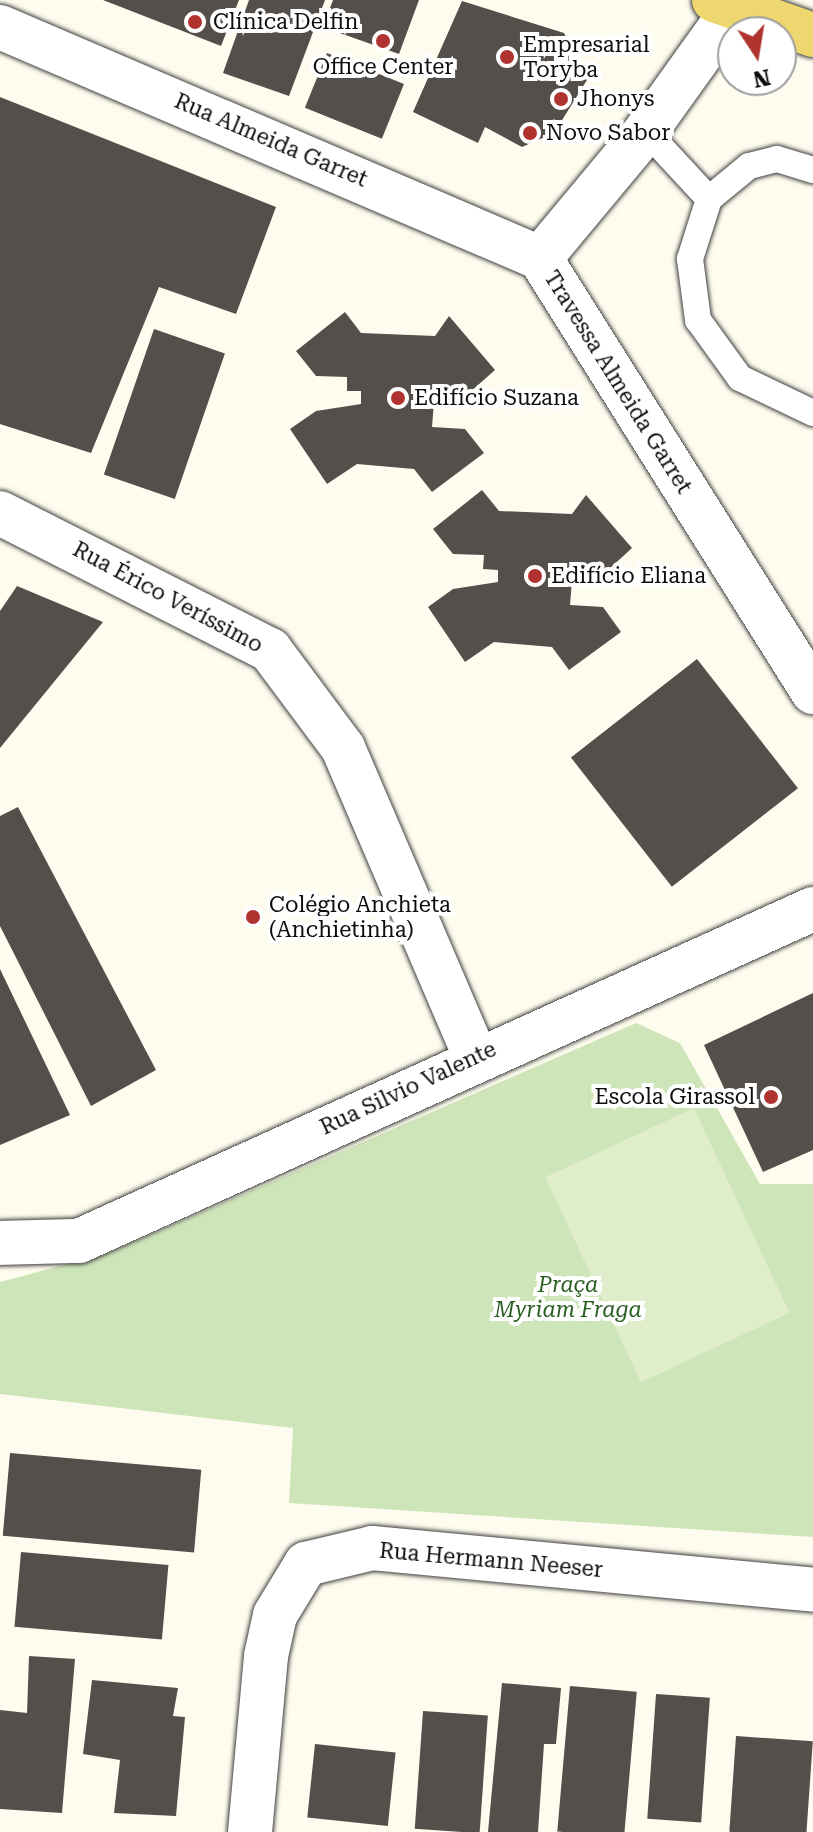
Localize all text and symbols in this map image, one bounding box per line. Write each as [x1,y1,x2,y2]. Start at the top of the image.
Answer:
place label: Clínica Delfin [213,9,358,35]
marker: Clínica Delfin [184,11,206,33]
north arrow [717,16,797,96]
place label: Empresarial Toryba [523,31,649,82]
marker: Office Center [374,32,392,50]
marker: Empresarial Toryba [498,48,516,66]
place label: Office Center [313,54,453,80]
text: N [751,64,773,92]
place label: Jhonys [577,86,654,112]
street label: Rua Almeida Garret [171,87,371,193]
marker: Jhonys [552,90,570,108]
place label: Novo Sabor [546,120,670,146]
marker: Novo Sabor [521,124,539,142]
street label: Travessa Almeida Garret [538,266,698,498]
place label: Edifício Suzana [414,385,579,411]
marker: Edifício Suzana [389,389,407,407]
street label: Rua Érico Veríssimo [68,536,268,658]
place label: Edifício Eliana [551,563,706,589]
marker: Edifício Eliana [526,567,544,585]
place label: Colégio Anchieta (Anchietinha) [269,891,451,942]
marker: Colégio Anchieta (Anchietinha) [244,908,262,926]
street label: Rua Silvio Valente [316,1036,500,1140]
place label: Escola Girassol [594,1084,755,1110]
marker: Escola Girassol [762,1088,780,1106]
park label: Praça Myriam Fraga [494,1271,642,1322]
street label: Rua Hermann Neeser [378,1537,604,1583]

